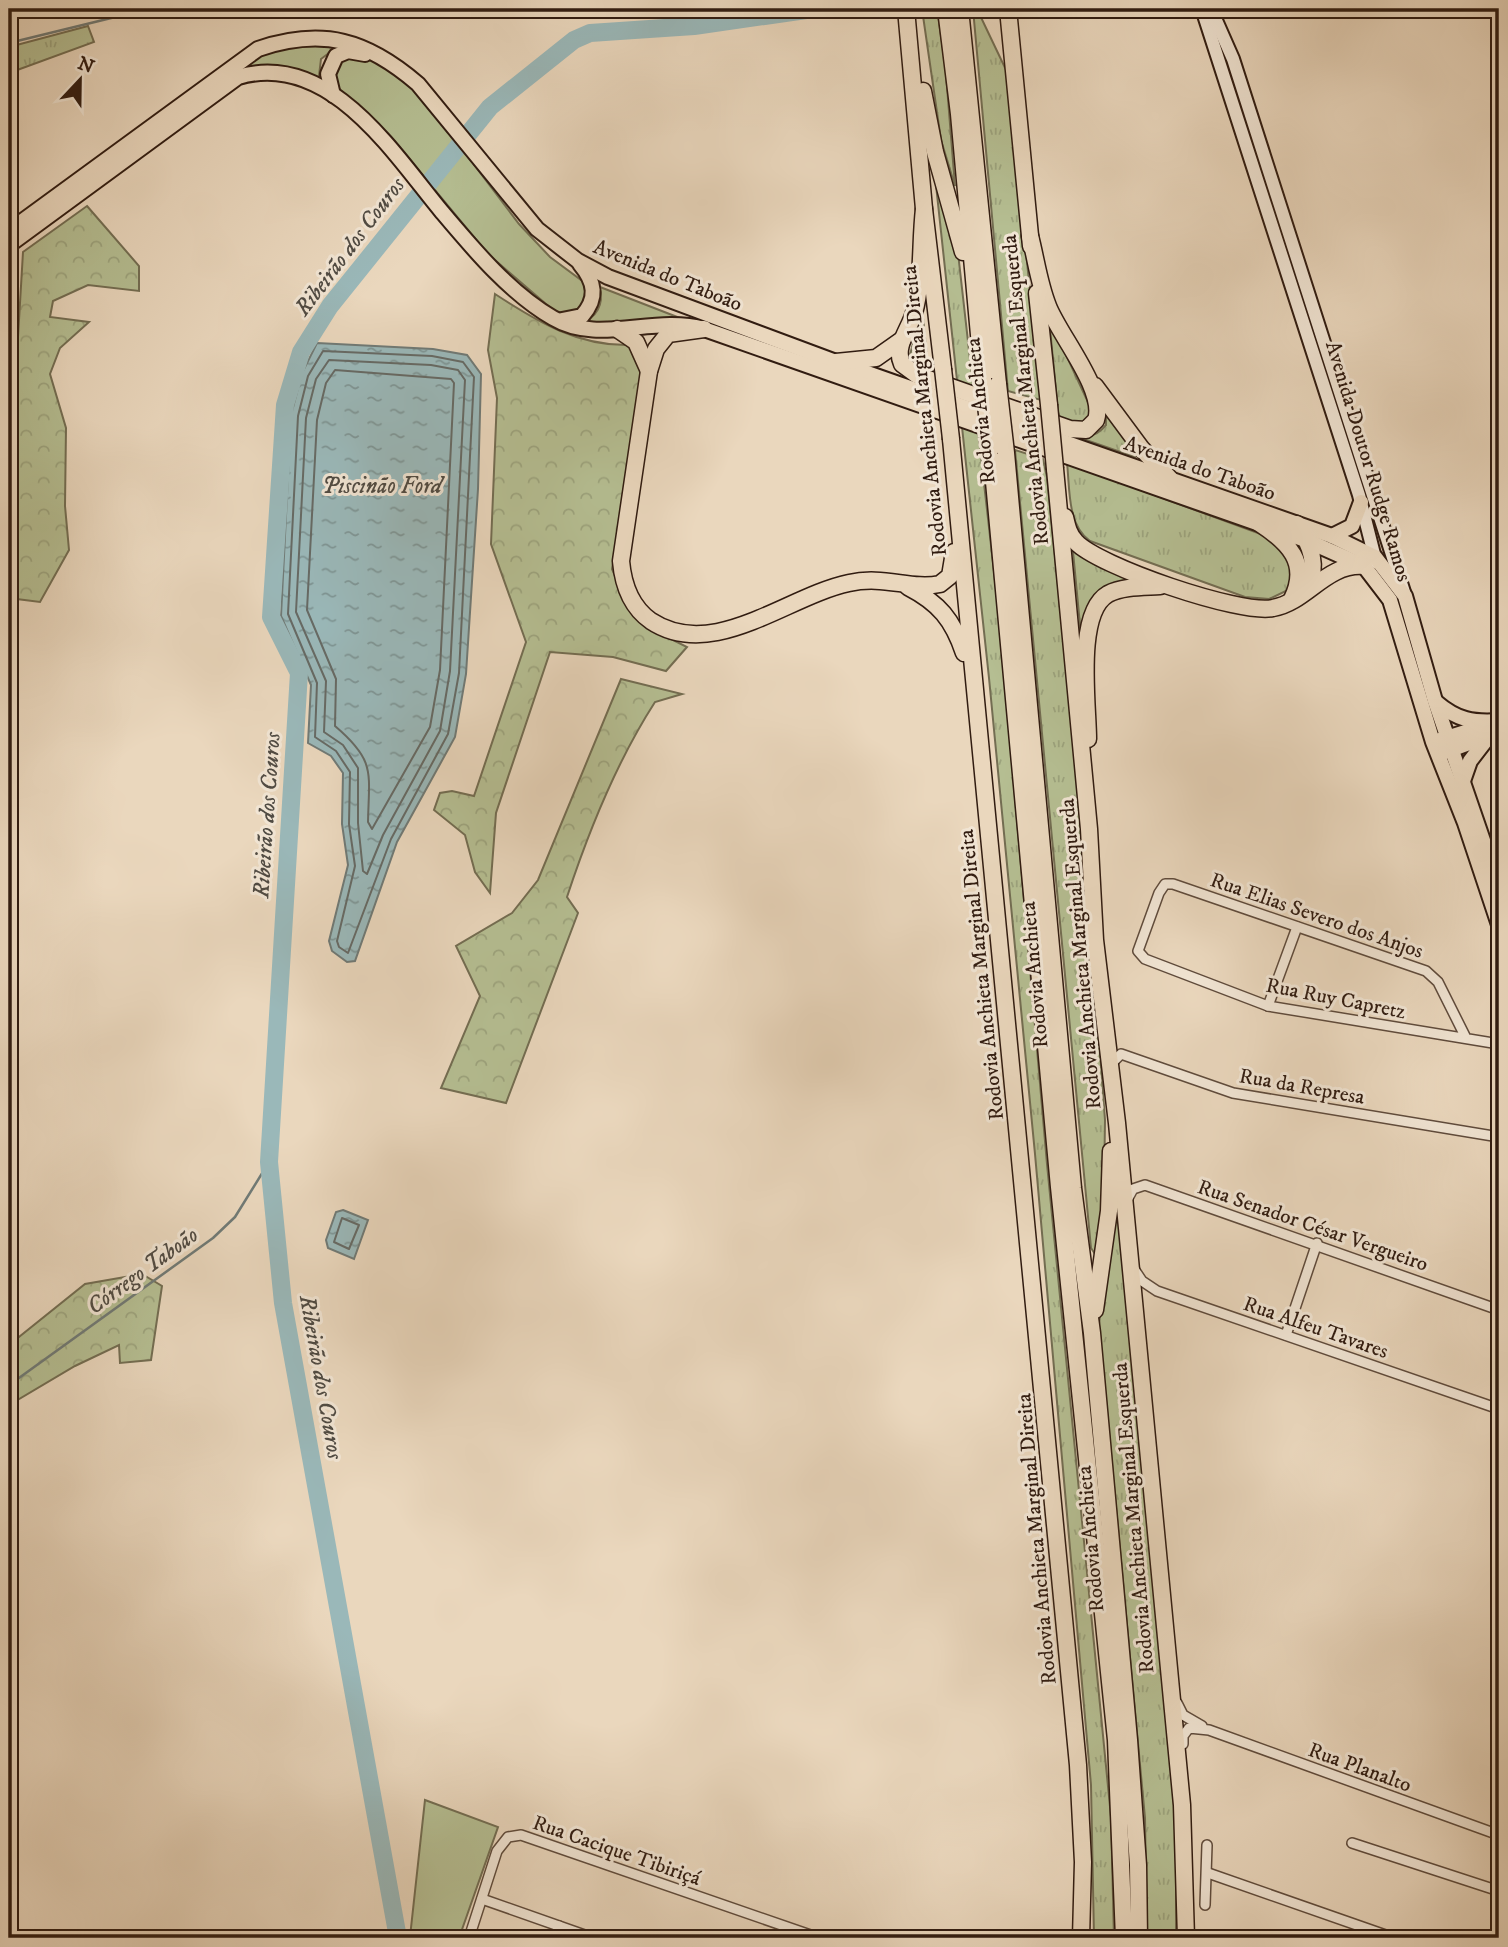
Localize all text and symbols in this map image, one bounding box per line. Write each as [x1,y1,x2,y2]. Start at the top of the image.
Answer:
north arrow [46,46,116,116]
text: N [74,52,98,79]
water label: Ribeirão dos Couros [288,171,412,323]
street label: Rodovia Anchieta Marginal Esquerda [997,233,1055,546]
street label: Avenida do Taboão [589,234,746,318]
street label: Rodovia Anchieta Marginal Direita [897,264,953,558]
street label: Rodovia Anchieta [960,336,1002,485]
street label: Avenida Doutor Rudge Ramos [1319,338,1417,585]
street label: Avenida do Taboão [1121,431,1279,507]
water label: Piscinão Ford [322,472,445,501]
water label: Ribeirão dos Couros [247,730,288,900]
street label: Rodovia Anchieta Marginal Esquerda [1054,797,1108,1110]
street label: Rodovia Anchieta Marginal Direita [954,828,1010,1122]
street label: Rua Elias Severo dos Anjos [1207,867,1427,965]
street label: Rodovia Anchieta [1016,901,1054,1049]
street label: Rua Ruy Capretz [1264,973,1408,1025]
street label: Rua da Represa [1237,1063,1367,1111]
street label: Rua Senador César Vergueiro [1194,1174,1431,1278]
water label: Córrego Taboão [81,1221,204,1321]
street label: Rua Alfeu Tavares [1240,1291,1392,1365]
water label: Ribeirão dos Couros [292,1292,349,1463]
street label: Rodovia Anchieta Marginal Esquerda [1107,1361,1161,1674]
street label: Rodovia Anchieta Marginal Direita [1011,1392,1063,1686]
street label: Rodovia Anchieta [1072,1465,1110,1613]
street label: Rua Planalto [1305,1737,1415,1799]
street label: Rua Cacique Tibiriçá [529,1810,704,1892]

